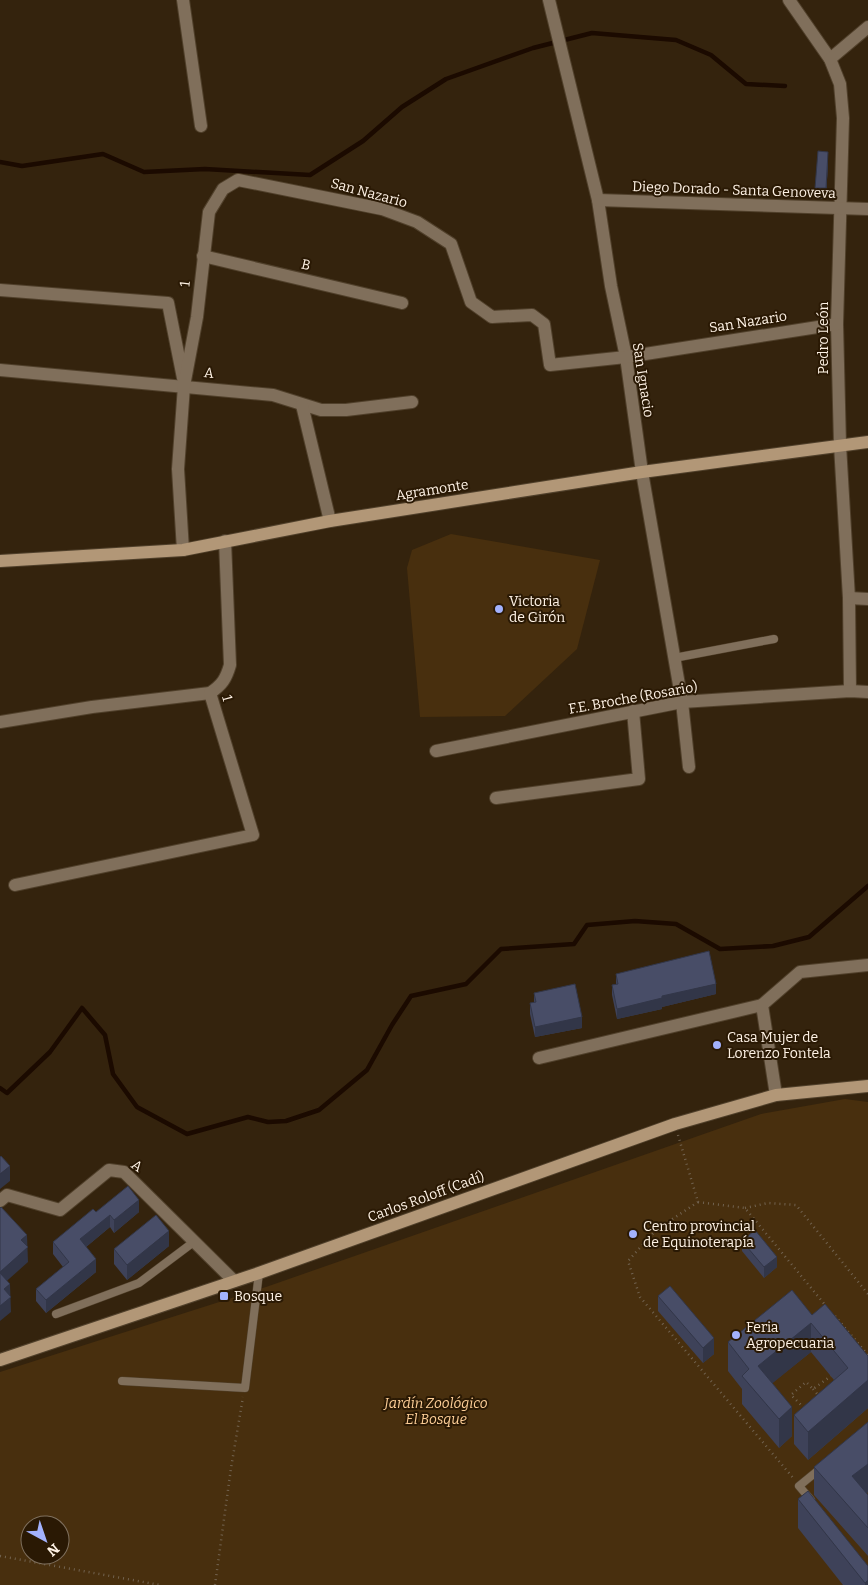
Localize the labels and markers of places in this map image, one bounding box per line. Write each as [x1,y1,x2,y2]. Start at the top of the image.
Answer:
place label: Victoria de Girón [509,593,565,626]
marker: Victoria de Girón [493,603,505,615]
place label: Casa Mujer de Lorenzo Fontela [727,1029,831,1062]
marker: Casa Mujer de Lorenzo Fontela [711,1039,723,1051]
place label: Centro provincial de Equinoterapía [643,1218,755,1251]
marker: Centro provincial de Equinoterapía [627,1228,639,1240]
place label: Bosque [234,1288,282,1305]
marker: Bosque [218,1290,230,1302]
place label: Feria Agropecuaria [746,1319,834,1352]
marker: Feria Agropecuaria [730,1329,742,1341]

